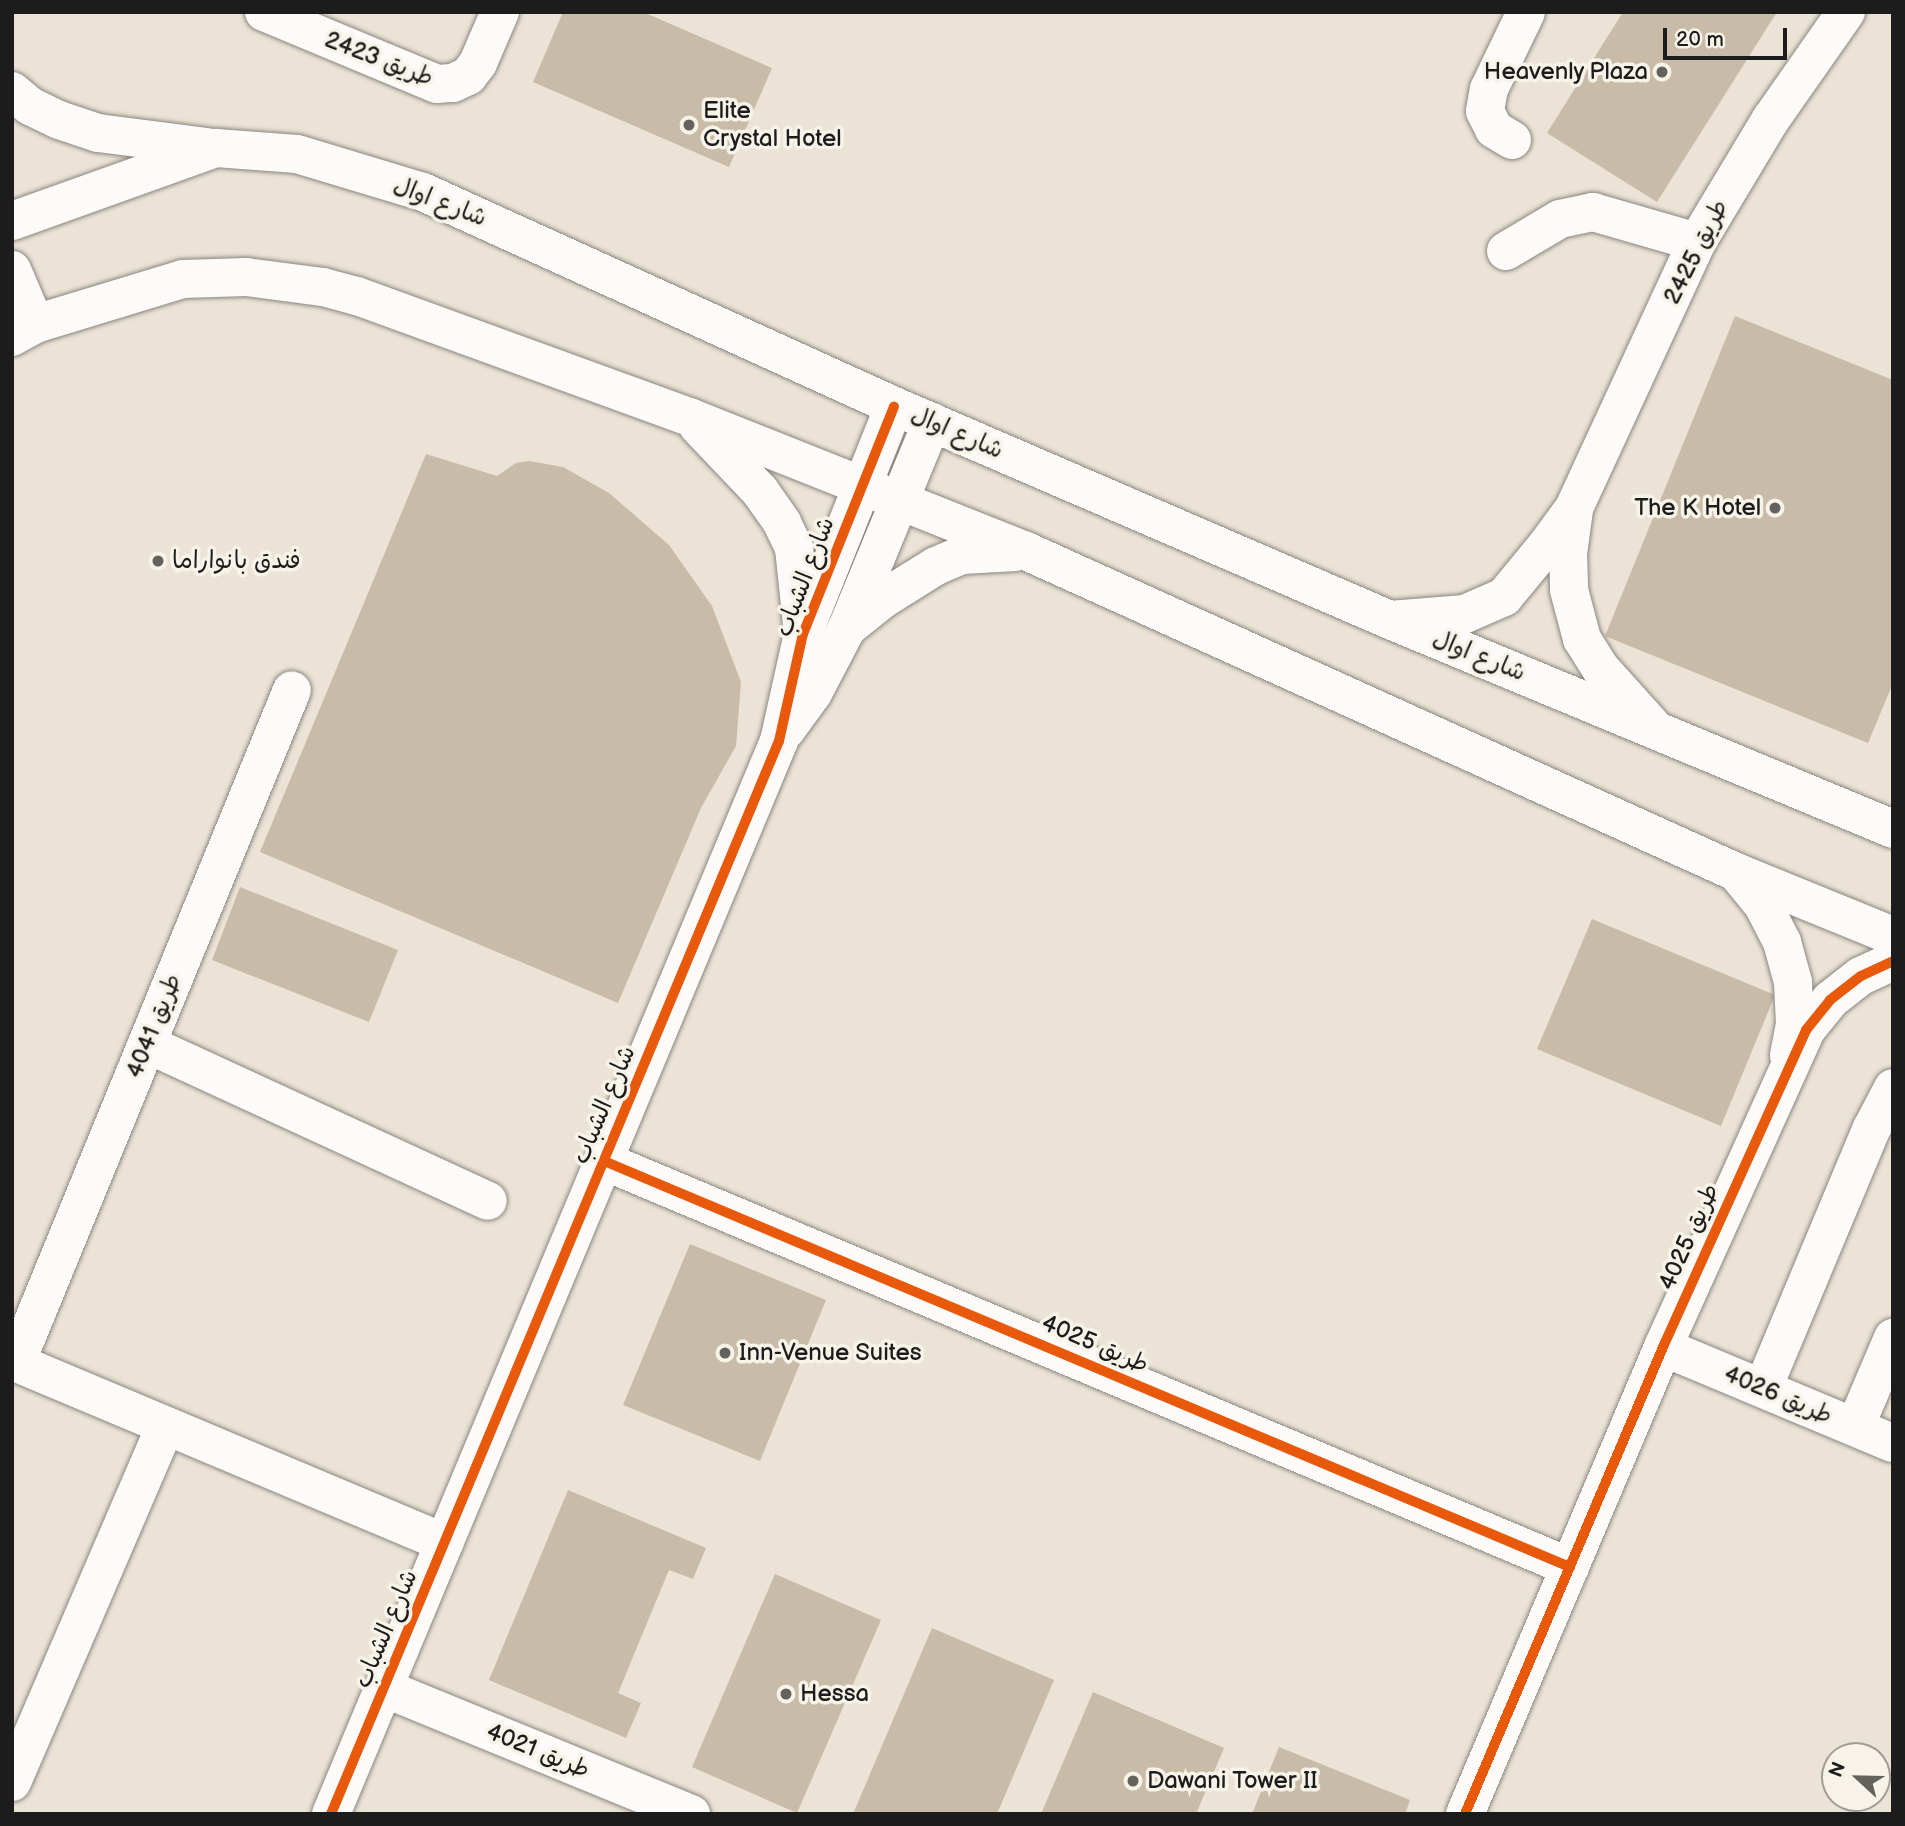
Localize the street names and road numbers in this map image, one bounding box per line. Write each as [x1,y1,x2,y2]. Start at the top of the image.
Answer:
street label: طريق 2423 [321,25,437,93]
street label: شارع اوال [389,171,491,233]
street label: طريق 2425 [1657,195,1735,309]
street label: شارع اوال [907,401,1007,465]
street label: شارع الشباب [769,513,841,641]
street label: شارع اوال [1428,624,1530,688]
street label: طريق 4041 [120,970,188,1082]
street label: شارع الشباب [566,1042,642,1168]
street label: طريق 4025 [1653,1179,1725,1295]
street label: طريق 4025 [1037,1309,1153,1379]
street label: طريق 4026 [1720,1359,1836,1431]
street label: شارع الشباب [348,1566,424,1692]
street label: طريق 4021 [482,1717,594,1785]

